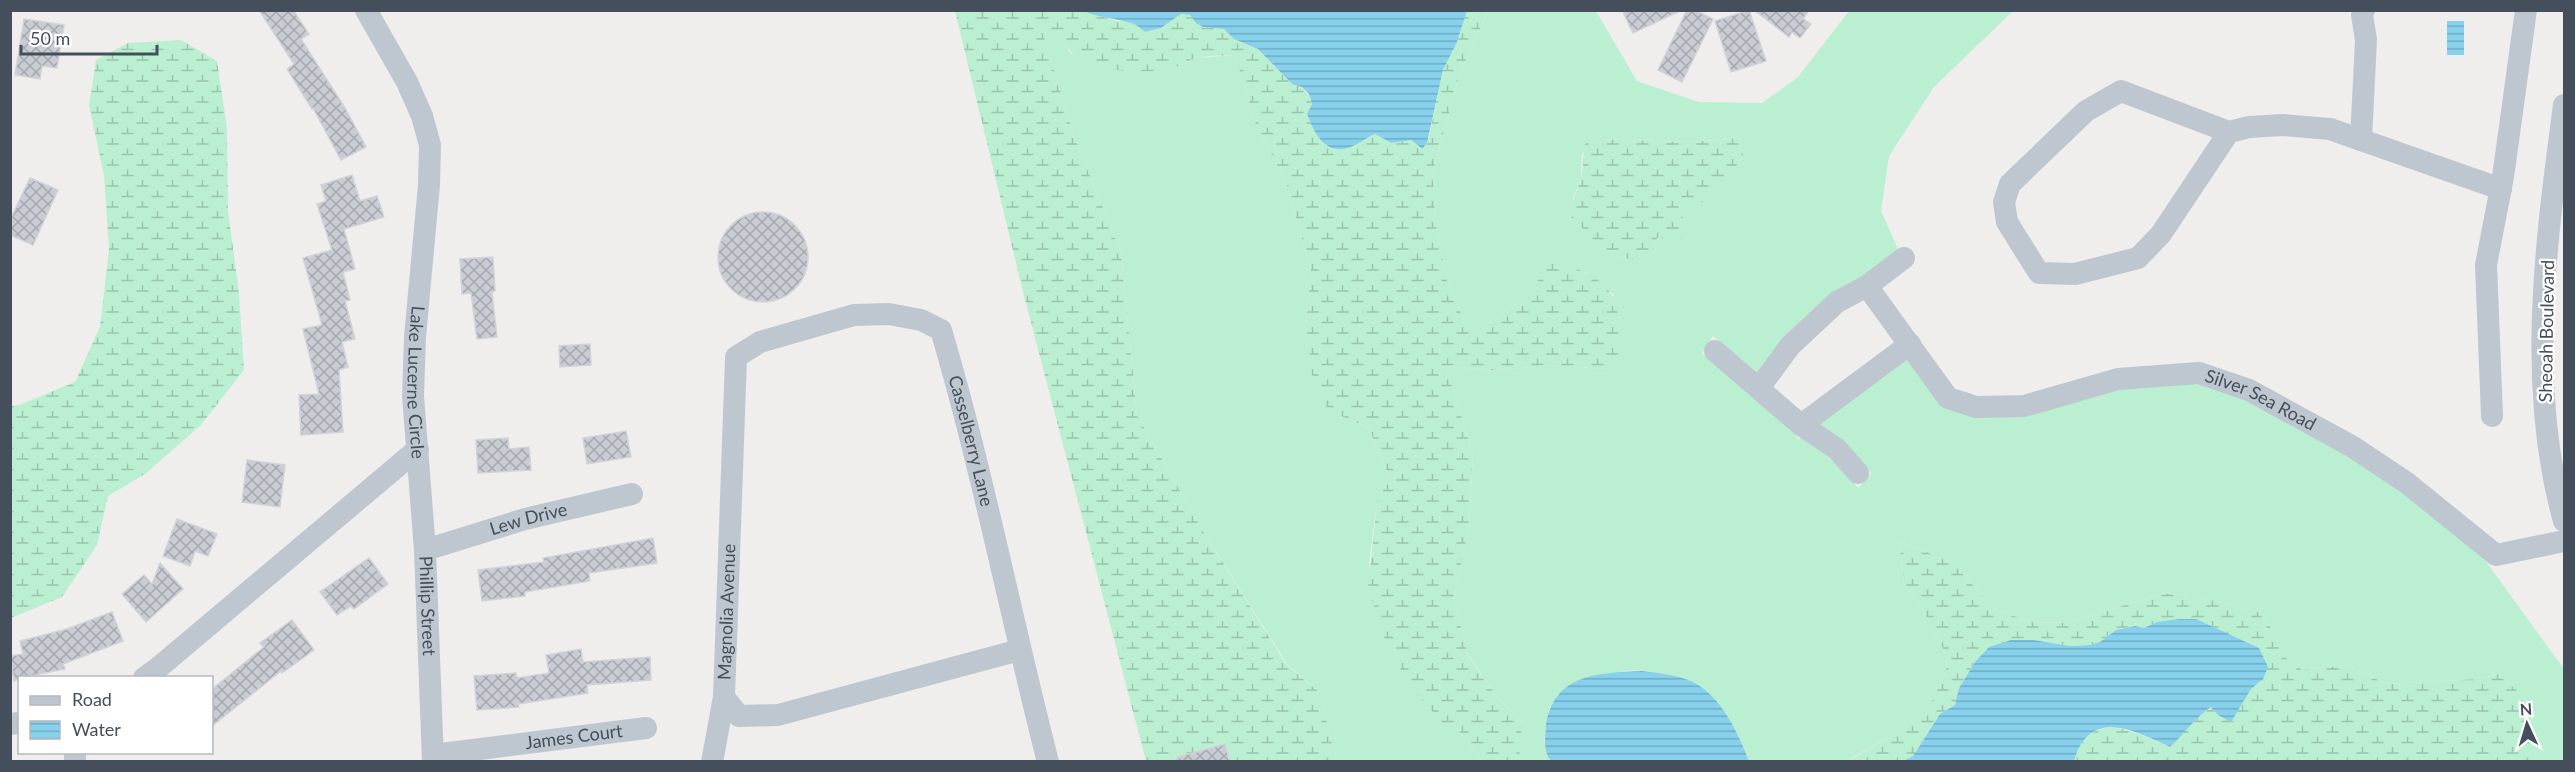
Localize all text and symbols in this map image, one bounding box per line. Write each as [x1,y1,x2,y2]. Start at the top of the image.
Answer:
scale bar [21,18,158,56]
text: 50 m [30,27,70,49]
street label: Sheoah Boulevard [2534,260,2558,402]
street label: Lake Lucerne Circle [403,305,430,459]
street label: Silver Sea Road [2203,364,2320,435]
street label: Casselberry Lane [944,373,999,508]
street label: Lew Drive [487,498,569,539]
street label: Magnolia Avenue [713,543,739,680]
street label: Phillip Street [415,555,441,657]
legend [18,676,213,754]
text: Road [72,688,112,710]
north arrow [2497,694,2557,754]
text: N [2519,699,2533,718]
text: Water [72,718,121,740]
street label: James Court [524,719,624,753]

